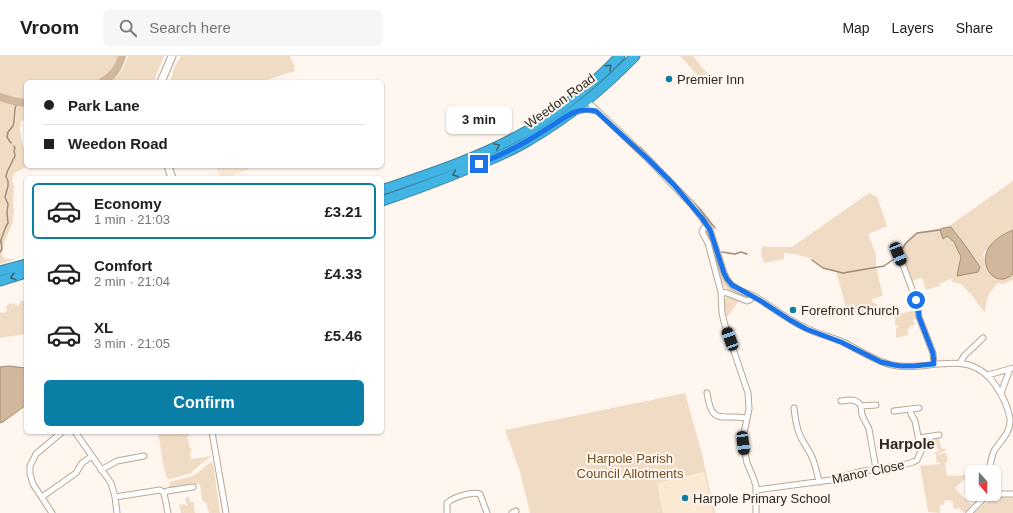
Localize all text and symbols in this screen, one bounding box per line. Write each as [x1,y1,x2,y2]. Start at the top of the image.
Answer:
search box [103,10,383,46]
text: Vroom [20,17,79,38]
icon: search [117,17,139,39]
text: Search here [149,19,231,36]
text: Map [842,20,870,36]
text: Layers [892,20,934,36]
text: Share [956,20,993,36]
one-way arrow [604,64,612,72]
street label: Weedon Road [522,71,598,131]
place label: Premier Inn [677,72,744,87]
marker: Premier Inn [664,74,674,84]
text: Park Lane [68,97,140,114]
callout: 3 min [446,106,512,134]
text: 3 min [462,112,496,127]
text: Weedon Road [68,135,168,152]
one-way arrow [492,143,500,151]
route end [470,155,488,173]
one-way arrow [452,169,460,177]
icon: car [46,193,82,229]
text: Economy [94,195,162,212]
text: £3.21 [324,203,362,220]
text: 1 min · 21:03 [94,212,170,227]
car [888,241,908,267]
icon: car [46,255,82,291]
text: Comfort [94,257,152,274]
text: £4.33 [324,265,362,282]
one-way arrow [10,272,17,281]
text: 2 min · 21:04 [94,274,170,289]
route start [907,291,925,309]
place label: Forefront Church [801,303,899,318]
marker: Forefront Church [788,305,798,315]
icon: car [46,317,82,353]
text: XL [94,319,113,336]
car [720,326,740,352]
text: £5.46 [324,327,362,344]
text: 3 min · 21:05 [94,336,170,351]
button: Confirm [44,380,364,426]
car [736,430,750,456]
district label: Harpole [879,435,935,452]
park label: Harpole Parish Council Allotments [577,451,684,481]
street label: Manor Close [830,457,906,487]
north arrow [965,465,1001,501]
map controls [965,465,1001,501]
place label: Harpole Primary School [693,491,830,506]
marker: Harpole Primary School [680,493,690,503]

